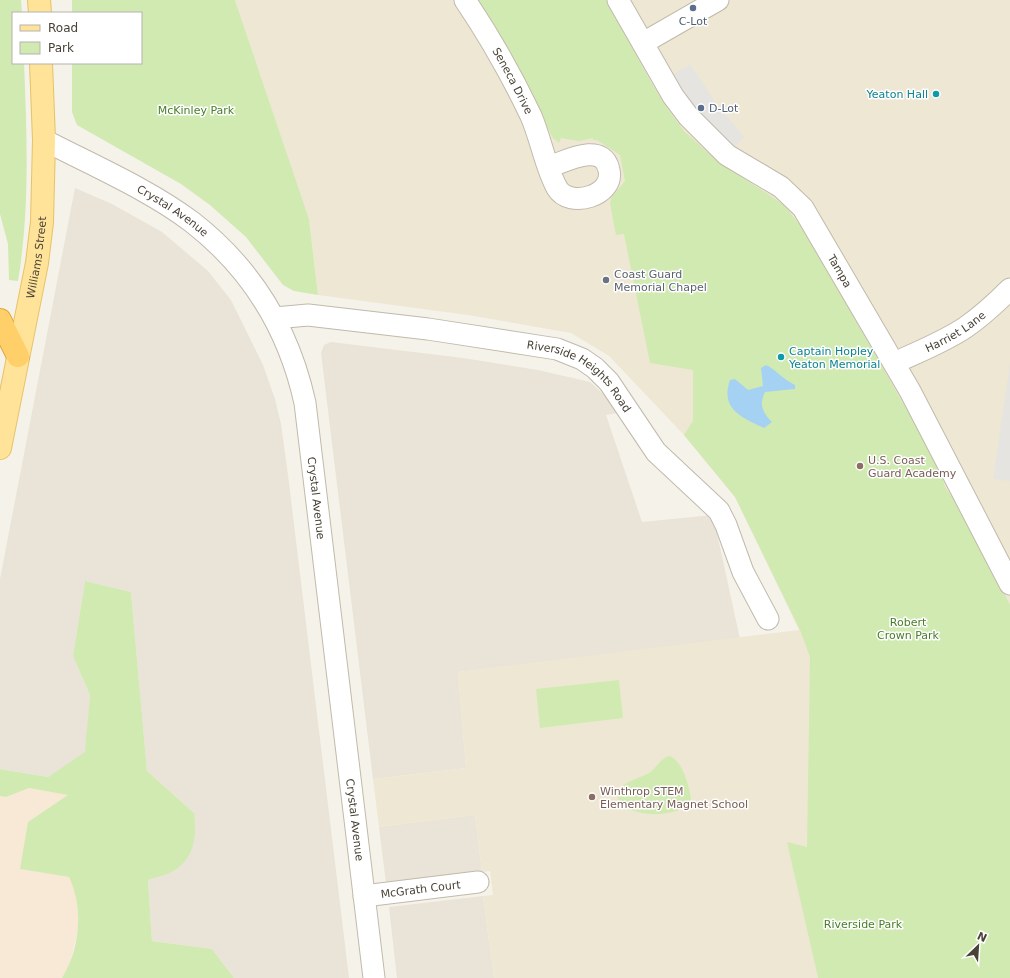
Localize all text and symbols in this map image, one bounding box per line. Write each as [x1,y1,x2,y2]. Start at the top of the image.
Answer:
marker: C-Lot [688,3,698,13]
legend [12,12,142,64]
place label: C-Lot [679,15,708,28]
text: Road [48,21,78,35]
text: Park [48,41,74,55]
street label: Seneca Drive [489,46,535,117]
place label: Yeaton Hall [866,88,928,101]
marker: Yeaton Hall [931,89,941,99]
place label: D-Lot [709,102,739,115]
marker: D-Lot [696,103,706,113]
park label: McKinley Park [158,104,235,117]
street label: Crystal Avenue [135,183,211,240]
street label: Williams Street [24,216,49,300]
street label: Tampa [824,252,854,290]
place label: Coast Guard Memorial Chapel [614,268,707,294]
marker: Coast Guard Memorial Chapel [601,275,611,285]
street label: Harriet Lane [923,309,989,355]
street label: Riverside Heights Road [526,338,633,415]
place label: Captain Hopley Yeaton Memorial [788,345,880,371]
marker: Captain Hopley Yeaton Memorial [776,352,786,362]
place label: U.S. Coast Guard Academy [868,454,957,480]
street label: Crystal Avenue [305,456,327,540]
marker: U.S. Coast Guard Academy [855,461,865,471]
park label: Robert Crown Park [877,616,940,642]
street label: Crystal Avenue [343,778,366,862]
place label: Winthrop STEM Elementary Magnet School [600,785,748,811]
marker: Winthrop STEM Elementary Magnet School [587,792,597,802]
street label: McGrath Court [380,878,462,901]
park label: Riverside Park [824,918,903,931]
north arrow [958,926,998,966]
text: N [975,930,989,945]

